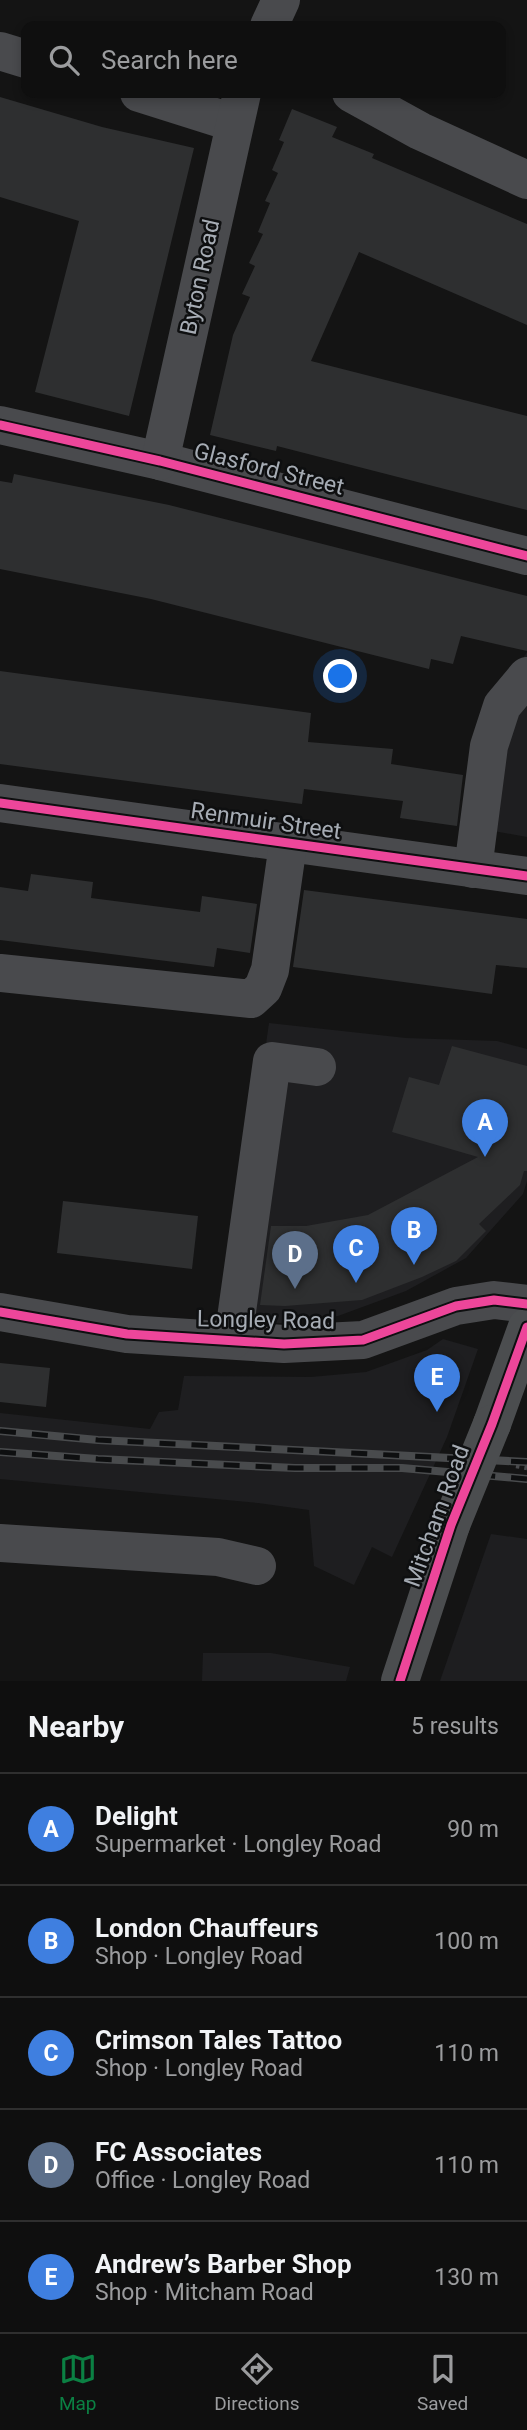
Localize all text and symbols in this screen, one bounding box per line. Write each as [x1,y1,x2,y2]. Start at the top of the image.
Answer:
search box [21,21,506,98]
icon: search [45,41,83,79]
text: Search here [101,45,238,75]
street label: Byton Road [175,217,225,337]
street label: Glasford Street [191,437,347,501]
your location [323,659,357,693]
street label: Renmuir Street [189,797,343,845]
pin: A [462,1099,508,1157]
pin: B [391,1207,437,1265]
pin: C [333,1225,379,1283]
pin: D [272,1231,318,1289]
street label: Longley Road [197,1305,335,1335]
pin: E [414,1354,460,1412]
street label: Mitcham Road [399,1441,475,1591]
text: Nearby [28,1709,124,1744]
text: 5 results [411,1713,499,1740]
text: Delight [95,1801,178,1831]
text: A [43,1816,59,1843]
text: 90 m [447,1816,499,1843]
text: Supermarket · Longley Road [95,1831,381,1858]
text: London Chauffeurs [95,1913,319,1943]
text: B [44,1928,58,1955]
text: 100 m [434,1928,499,1955]
text: Shop · Longley Road [95,1943,303,1970]
text: Crimson Tales Tattoo [95,2025,342,2055]
text: C [43,2040,59,2067]
text: 110 m [434,2040,499,2067]
text: Shop · Longley Road [95,2055,303,2082]
text: FC Associates [95,2137,262,2167]
text: D [44,2152,58,2179]
text: 110 m [434,2152,499,2179]
text: Office · Longley Road [95,2167,310,2194]
text: Andrew’s Barber Shop [95,2249,352,2279]
text: E [45,2264,57,2291]
text: 130 m [434,2264,499,2291]
text: Shop · Mitcham Road [95,2279,314,2306]
tab: Map [59,2350,97,2415]
tab: Directions [214,2350,299,2415]
tab: Saved [417,2350,468,2415]

